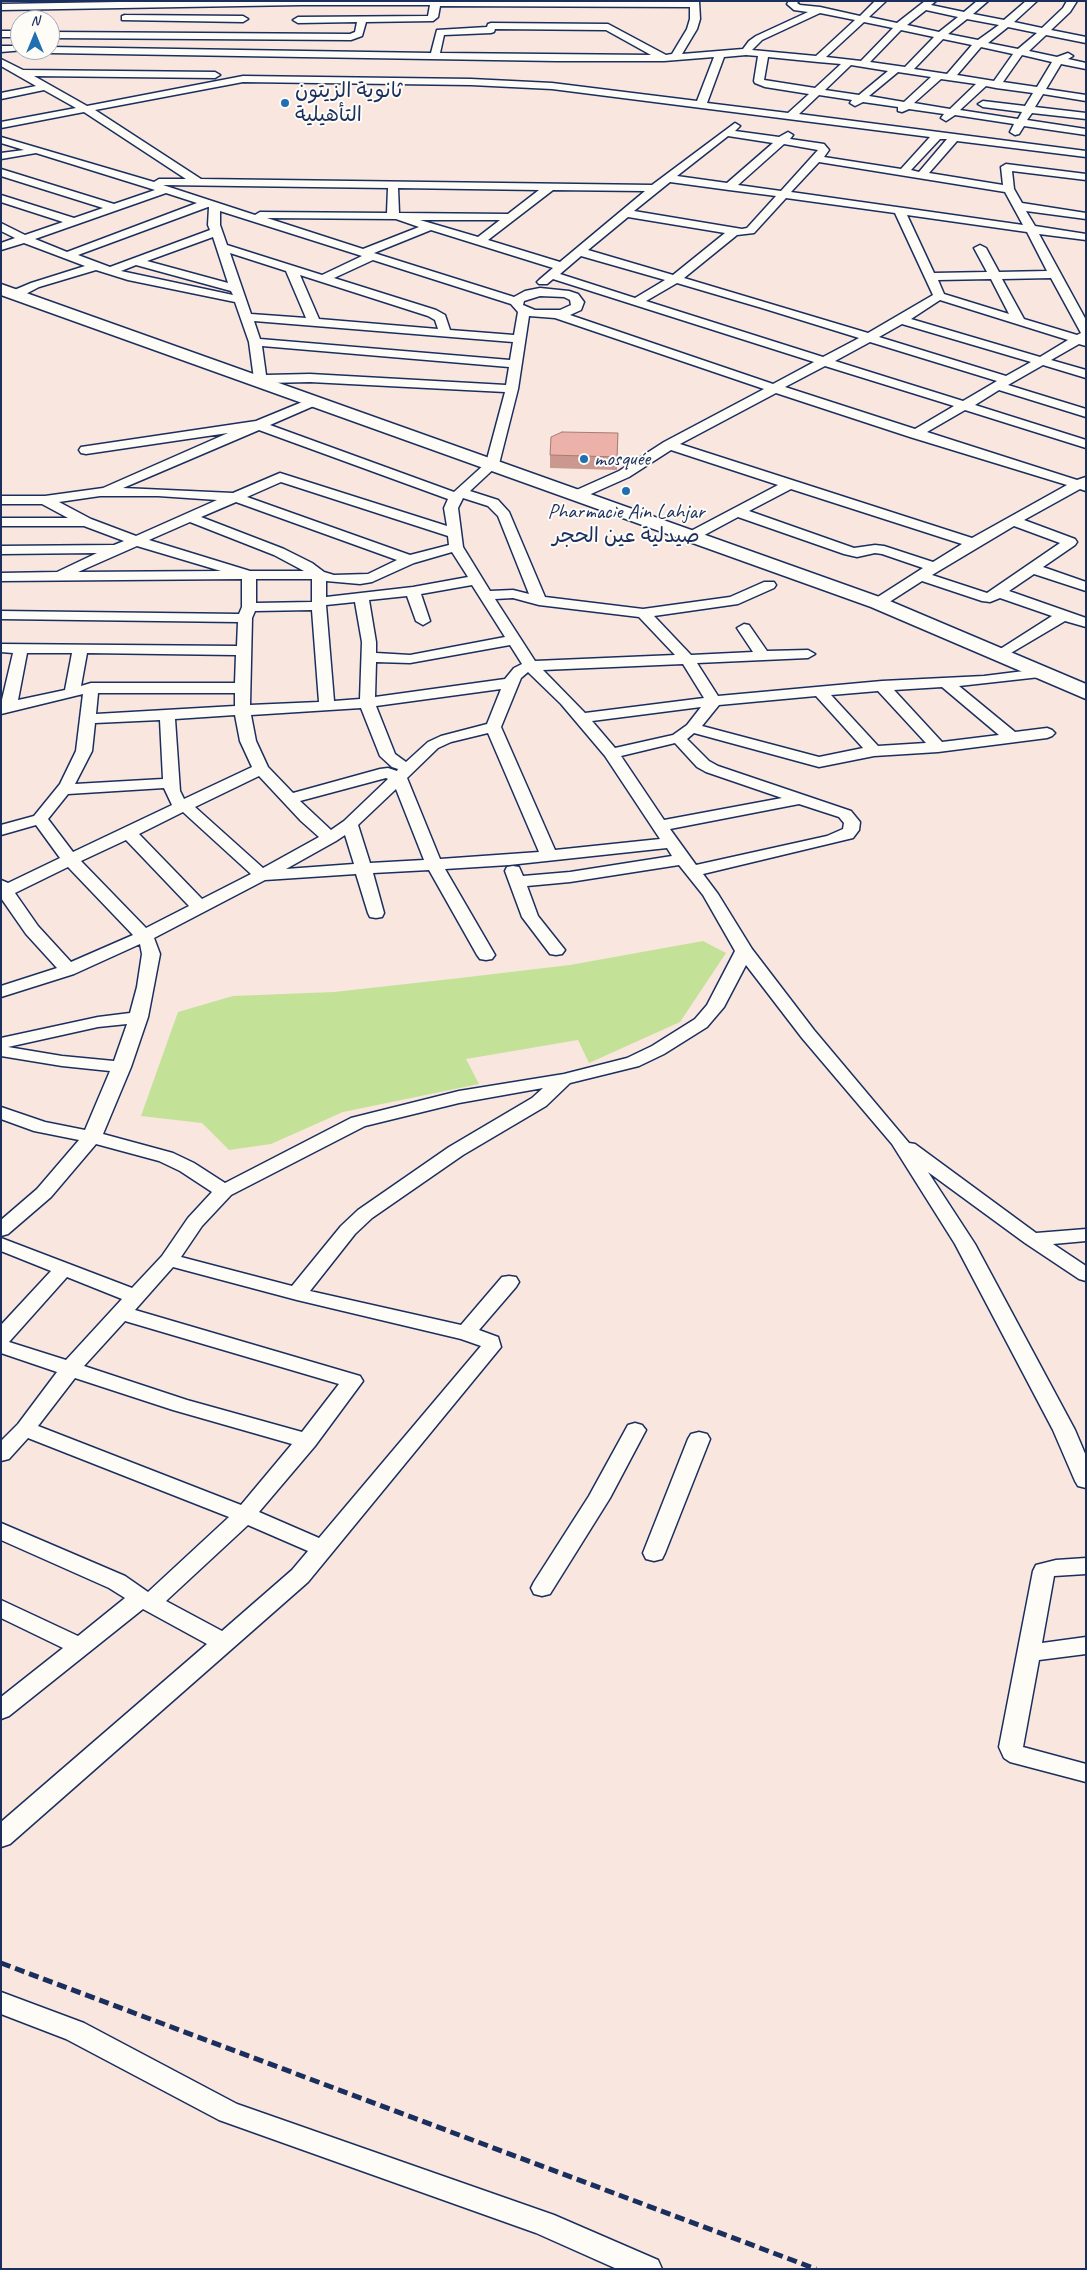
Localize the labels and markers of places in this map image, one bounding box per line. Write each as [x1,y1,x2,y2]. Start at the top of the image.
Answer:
place label: ثانوية الزيتون التأهيلية [295,78,402,128]
marker: ثانوية الزيتون التأهيلية [279,97,291,109]
place label: mosquée [594,446,650,472]
marker: mosquée [578,453,590,465]
marker: Pharmacie Ain Lahjar صيدلية عين الحجر [620,485,632,497]
place label: Pharmacie Ain Lahjar صيدلية عين الحجر [547,499,705,549]

